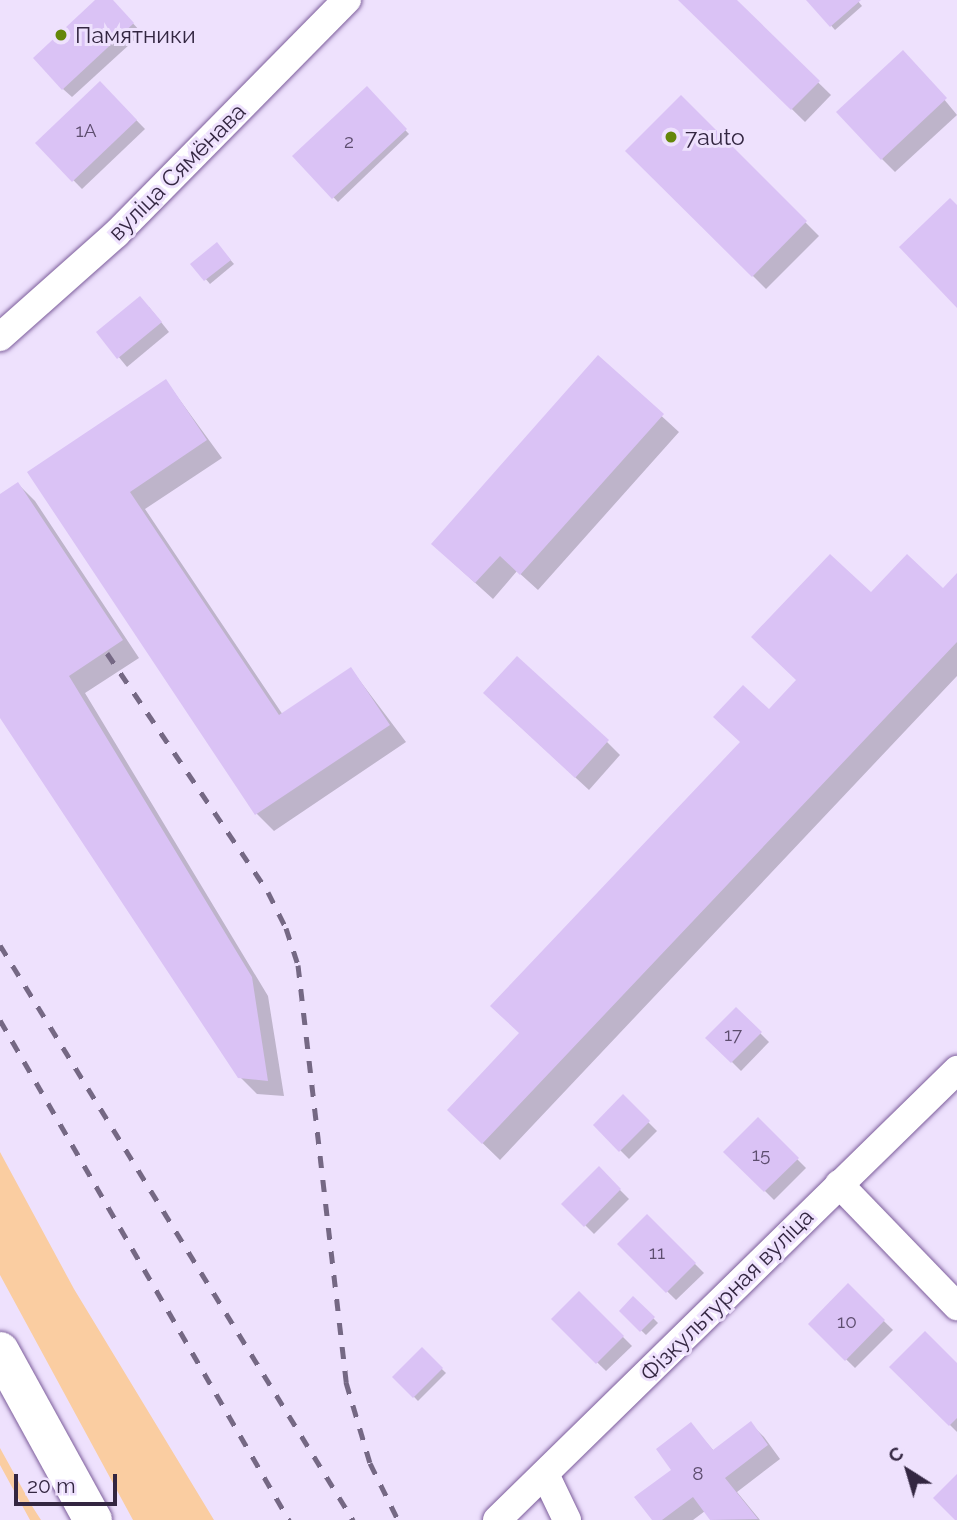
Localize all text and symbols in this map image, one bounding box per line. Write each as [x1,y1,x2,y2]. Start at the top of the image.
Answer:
place label: Памятники [75,21,196,49]
marker: Памятники [53,27,69,43]
street label: вуліца Сямёнава [103,98,251,246]
house number: 1А [76,120,96,142]
place label: 7auto [685,123,745,151]
marker: 7auto [663,129,679,145]
house number: 2 [344,131,354,153]
house number: 17 [724,1024,742,1046]
house number: 15 [752,1144,770,1166]
street label: Фізкультурная вуліца [635,1203,819,1387]
house number: 11 [649,1242,665,1264]
house number: 10 [837,1311,857,1333]
north arrow [873,1436,943,1506]
text: С [884,1442,907,1467]
scale bar [18,1460,121,1504]
house number: 8 [692,1463,704,1485]
text: 20 m [27,1473,75,1498]

